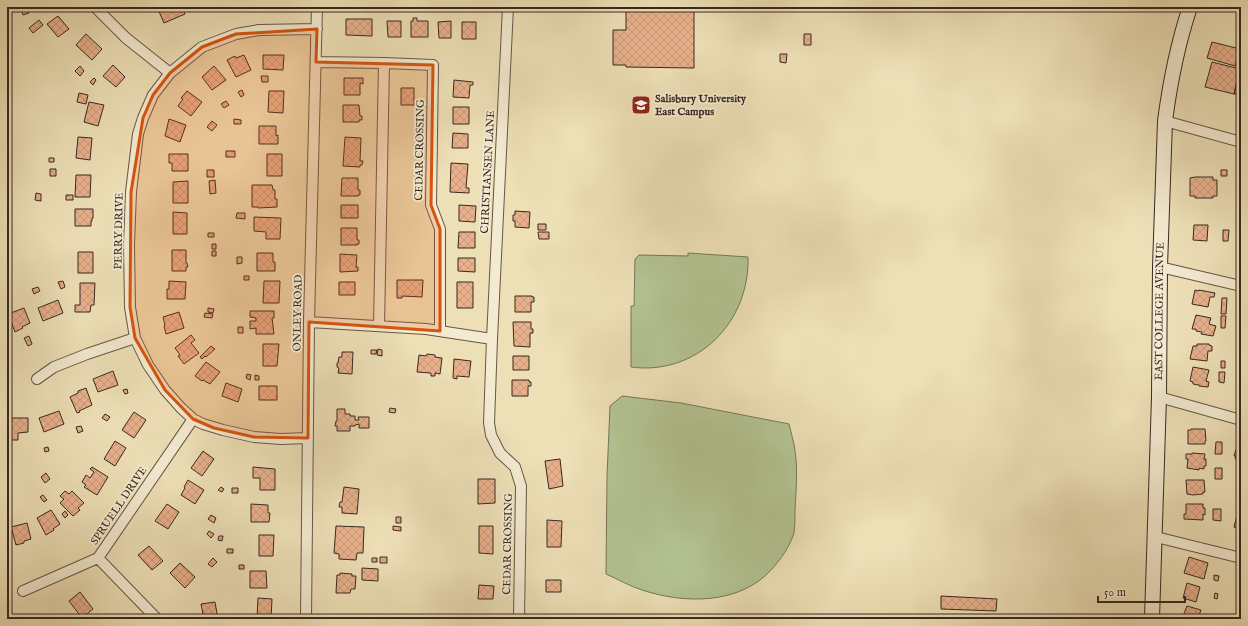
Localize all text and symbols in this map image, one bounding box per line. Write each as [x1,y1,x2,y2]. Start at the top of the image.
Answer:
place label: Salisbury University East Campus [655,92,747,119]
school or university icon: Salisbury University East Campus [630,94,652,116]
street label: CEDAR CROSSING [412,99,428,201]
street label: CHRISTIANSEN LANE [478,110,498,234]
street label: PERRY DRIVE [111,192,127,270]
street label: EAST COLLEGE AVENUE [1152,241,1168,380]
street label: ONLEY ROAD [290,274,306,352]
street label: SPRUELL DRIVE [88,464,151,548]
street label: CEDAR CROSSING [500,493,516,595]
scale bar [1098,578,1185,604]
text: 50 m [1104,585,1126,600]

